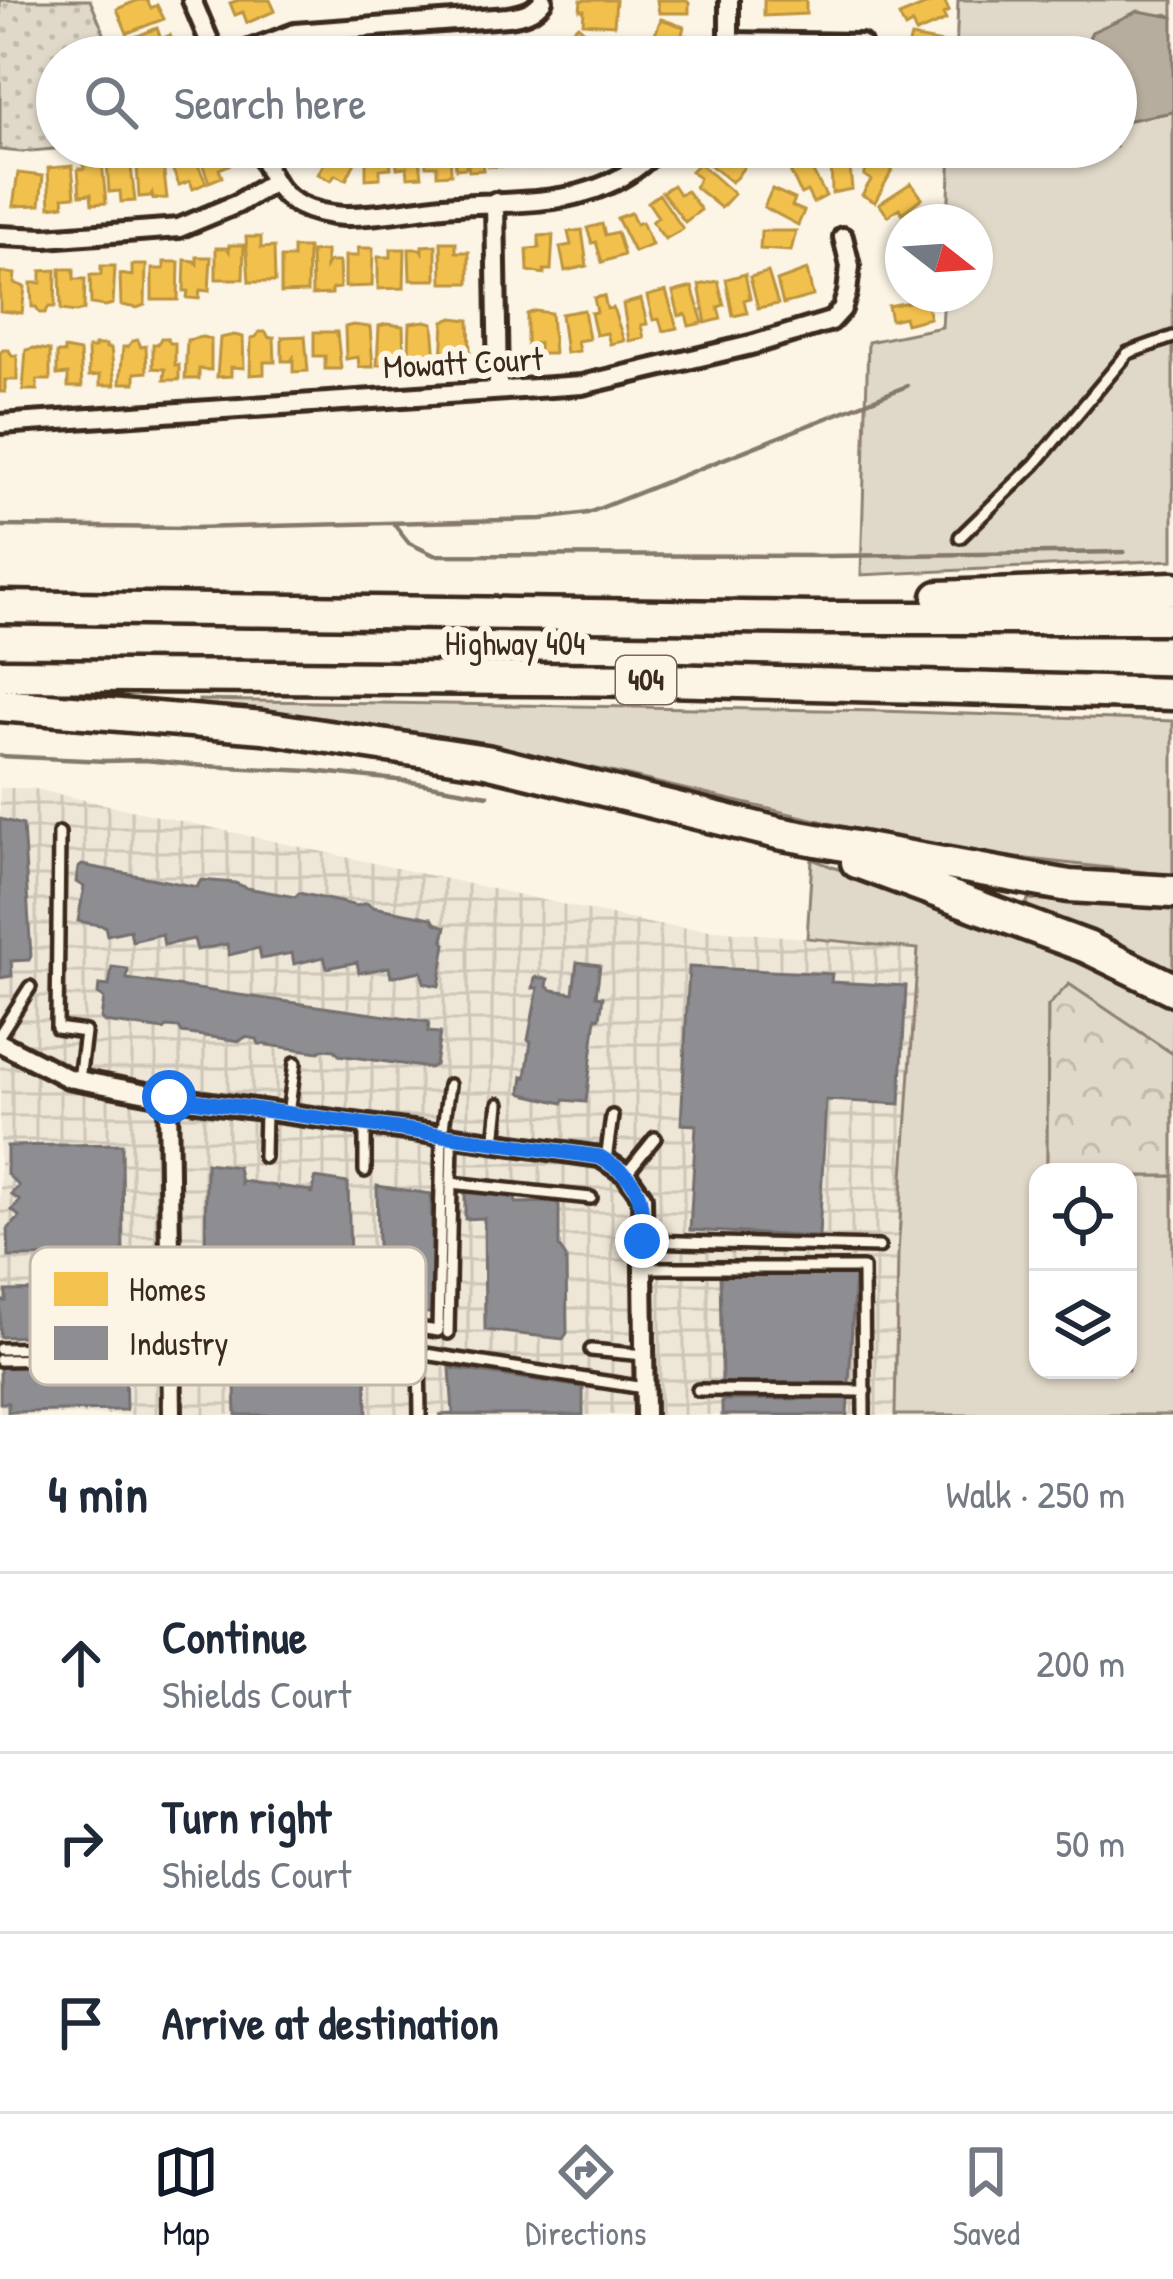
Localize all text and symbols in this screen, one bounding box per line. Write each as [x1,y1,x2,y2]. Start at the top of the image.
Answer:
search box [36,36,1137,168]
icon: search [78,69,144,135]
text: Search here [174,72,366,133]
north arrow [885,204,993,312]
street label: Mowatt Court [382,336,545,388]
street label: Highway 404 [445,621,585,666]
road number: 404 [616,656,676,704]
route start [142,1070,196,1124]
map controls [1029,1163,1137,1379]
button: locate [1029,1163,1137,1271]
route end [615,1214,669,1268]
legend [30,1247,426,1385]
text: Homes [129,1267,206,1311]
button: layers [1029,1271,1137,1379]
text: Industry [129,1321,229,1366]
text: 4 min [48,1459,148,1528]
text: Walk · 250 m [946,1467,1125,1520]
text: Continue [162,1606,307,1667]
icon: ahead [48,1630,114,1696]
text: 200 m [1036,1636,1125,1689]
text: Shields Court [162,1667,351,1720]
text: Turn right [162,1786,331,1847]
icon: right [48,1810,114,1876]
text: 50 m [1056,1816,1125,1869]
text: Shields Court [162,1847,351,1900]
icon: arrive [48,1990,114,2056]
text: Arrive at destination [162,1992,499,2053]
tab: Map [153,2139,219,2255]
tab: Directions [525,2139,647,2255]
tab: Saved [953,2139,1020,2255]

